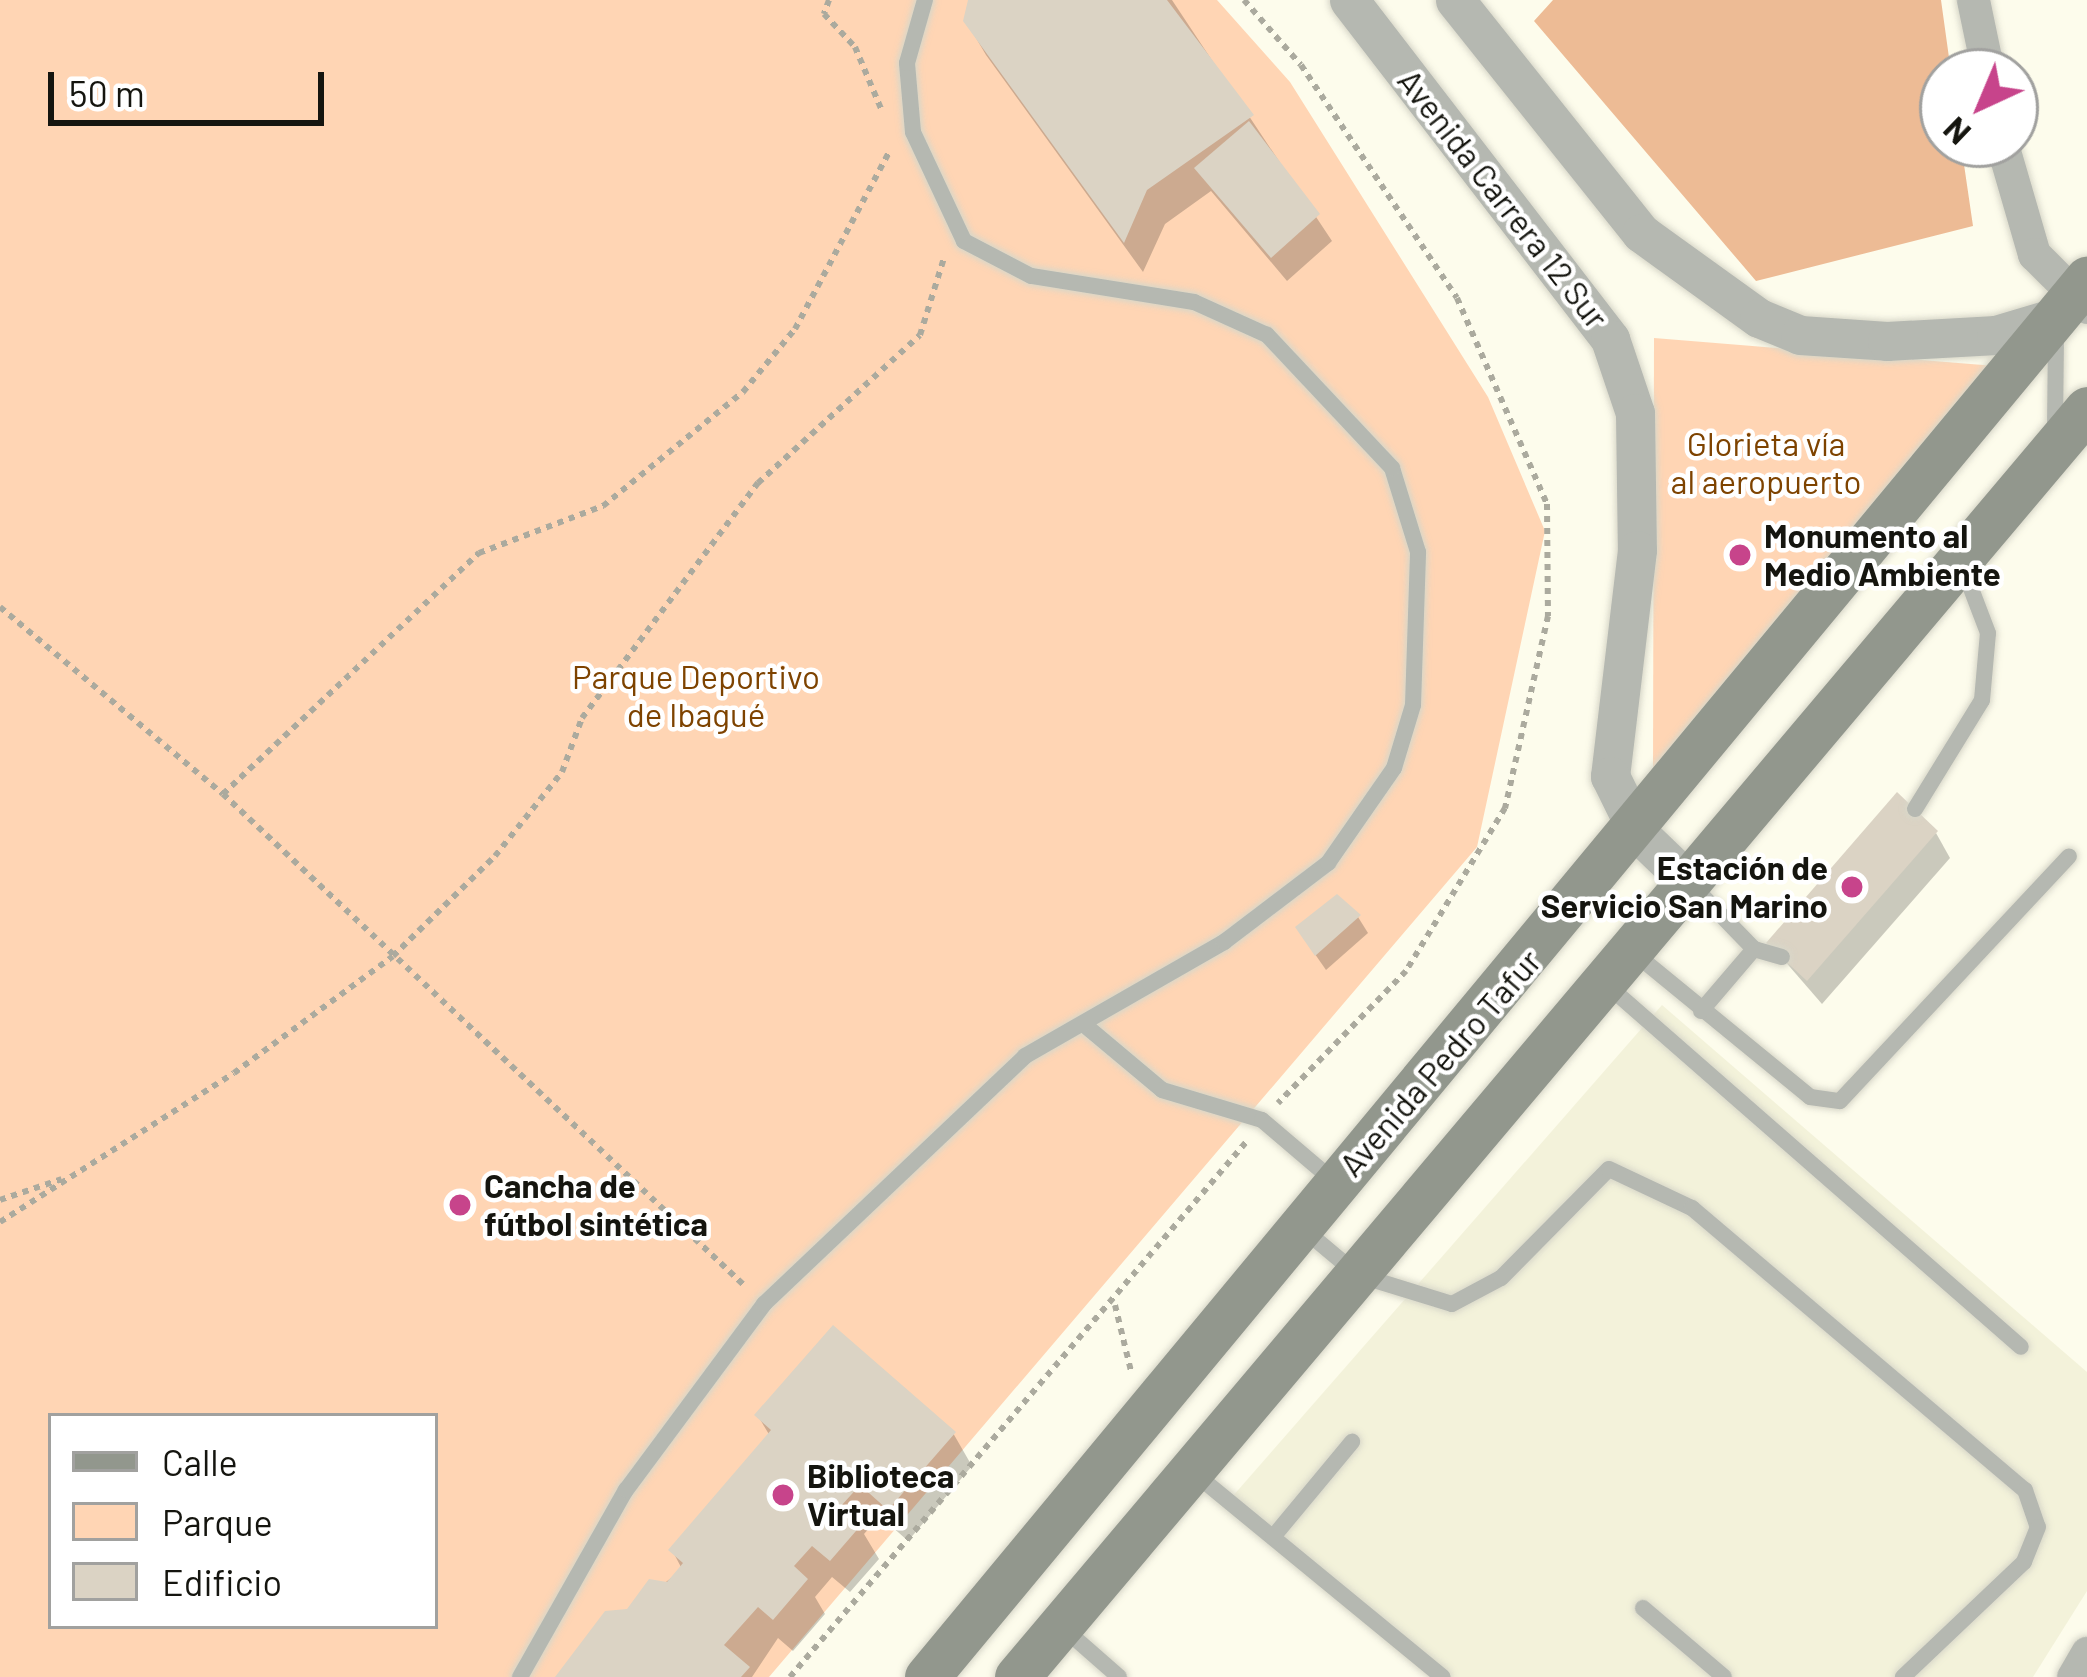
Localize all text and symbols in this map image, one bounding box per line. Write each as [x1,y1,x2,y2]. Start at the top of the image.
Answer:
scale bar [54,48,330,122]
north arrow [1919,48,2039,168]
street label: Avenida Carrera 12 Sur [1390,62,1616,336]
text: 50 m [69,71,145,114]
text: N [1934,110,1978,154]
park label: Glorieta vía al aeropuerto [1671,424,1861,502]
place label: Monumento al Medio Ambiente [1764,516,2001,594]
marker: Monumento al Medio Ambiente [1727,542,1753,568]
park label: Parque Deportivo de Ibagué [572,657,820,735]
place label: Estación de Servicio San Marino [1541,848,1828,926]
marker: Estación de Servicio San Marino [1839,874,1865,900]
street label: Avenida Pedro Tafur [1331,942,1549,1184]
place label: Cancha de fútbol sintética [484,1166,708,1244]
marker: Cancha de fútbol sintética [447,1192,473,1218]
legend [48,1413,438,1629]
text: Calle [162,1440,238,1483]
place label: Biblioteca Virtual [807,1456,954,1534]
marker: Biblioteca Virtual [770,1482,796,1508]
text: Parque [162,1500,273,1543]
text: Edificio [162,1560,282,1603]

